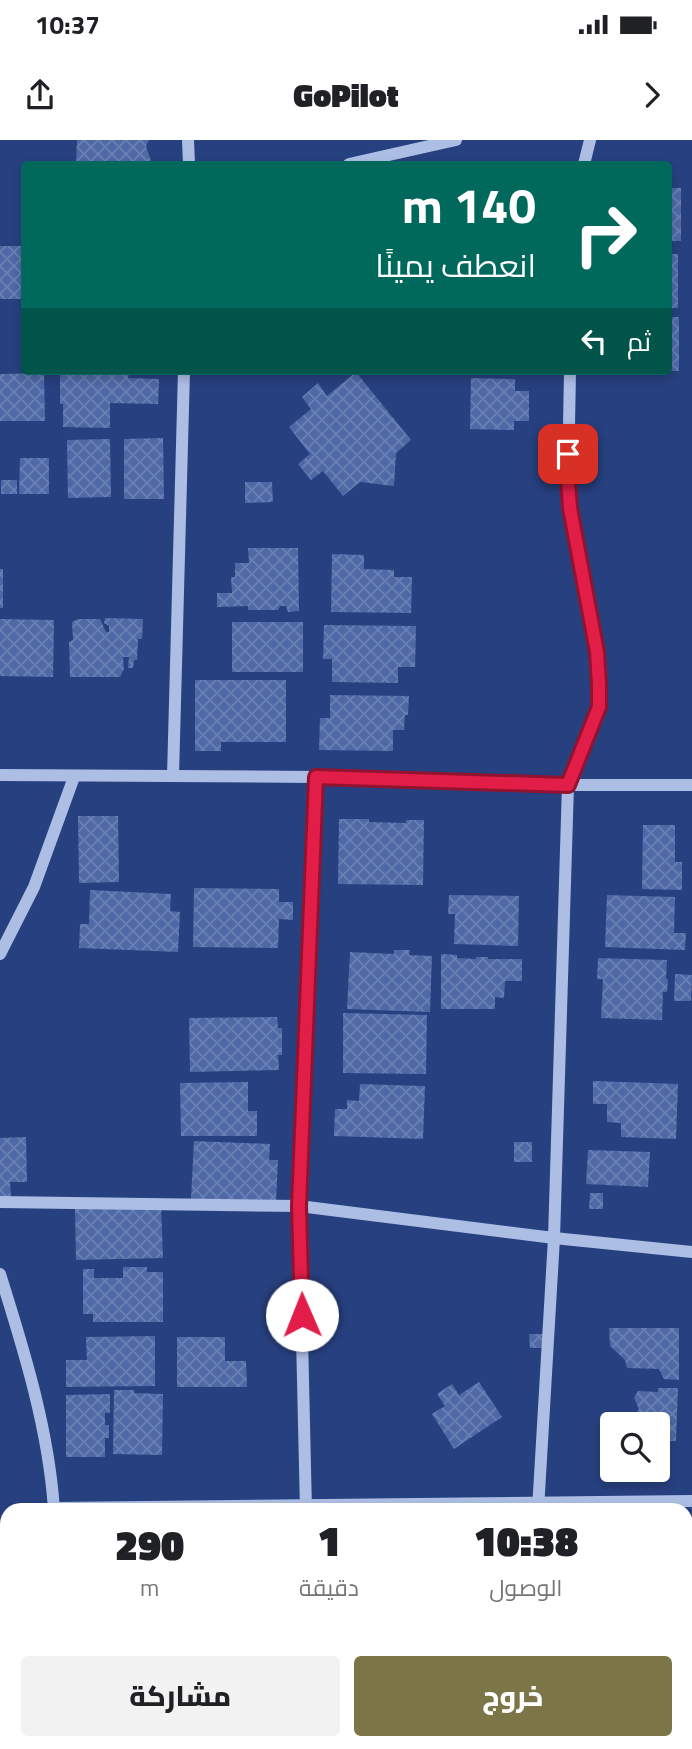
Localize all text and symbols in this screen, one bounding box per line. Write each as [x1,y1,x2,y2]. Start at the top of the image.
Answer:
text: 10:37 [35,5,100,44]
text: GoPilot [293,71,399,119]
icon: share [21,76,59,114]
icon: forward [633,76,671,114]
text: 140 m [402,167,536,242]
icon: right [560,189,651,280]
text: انعطف يمينًا [375,241,536,289]
icon: left [575,322,613,360]
text: ثم [627,322,651,361]
pin [538,424,598,484]
icon: arrive [549,435,587,473]
position arrow [265,1278,339,1352]
map controls [600,1412,670,1482]
button: search [600,1412,670,1482]
text: 1 [317,1508,340,1572]
text: 10:38 [474,1508,578,1572]
text: 290 [115,1512,184,1576]
text: m [140,1570,159,1605]
text: دقيقة [299,1570,359,1605]
text: الوصول [489,1570,563,1605]
button: مشاركة [21,1656,340,1736]
button: خروج [354,1656,672,1736]

